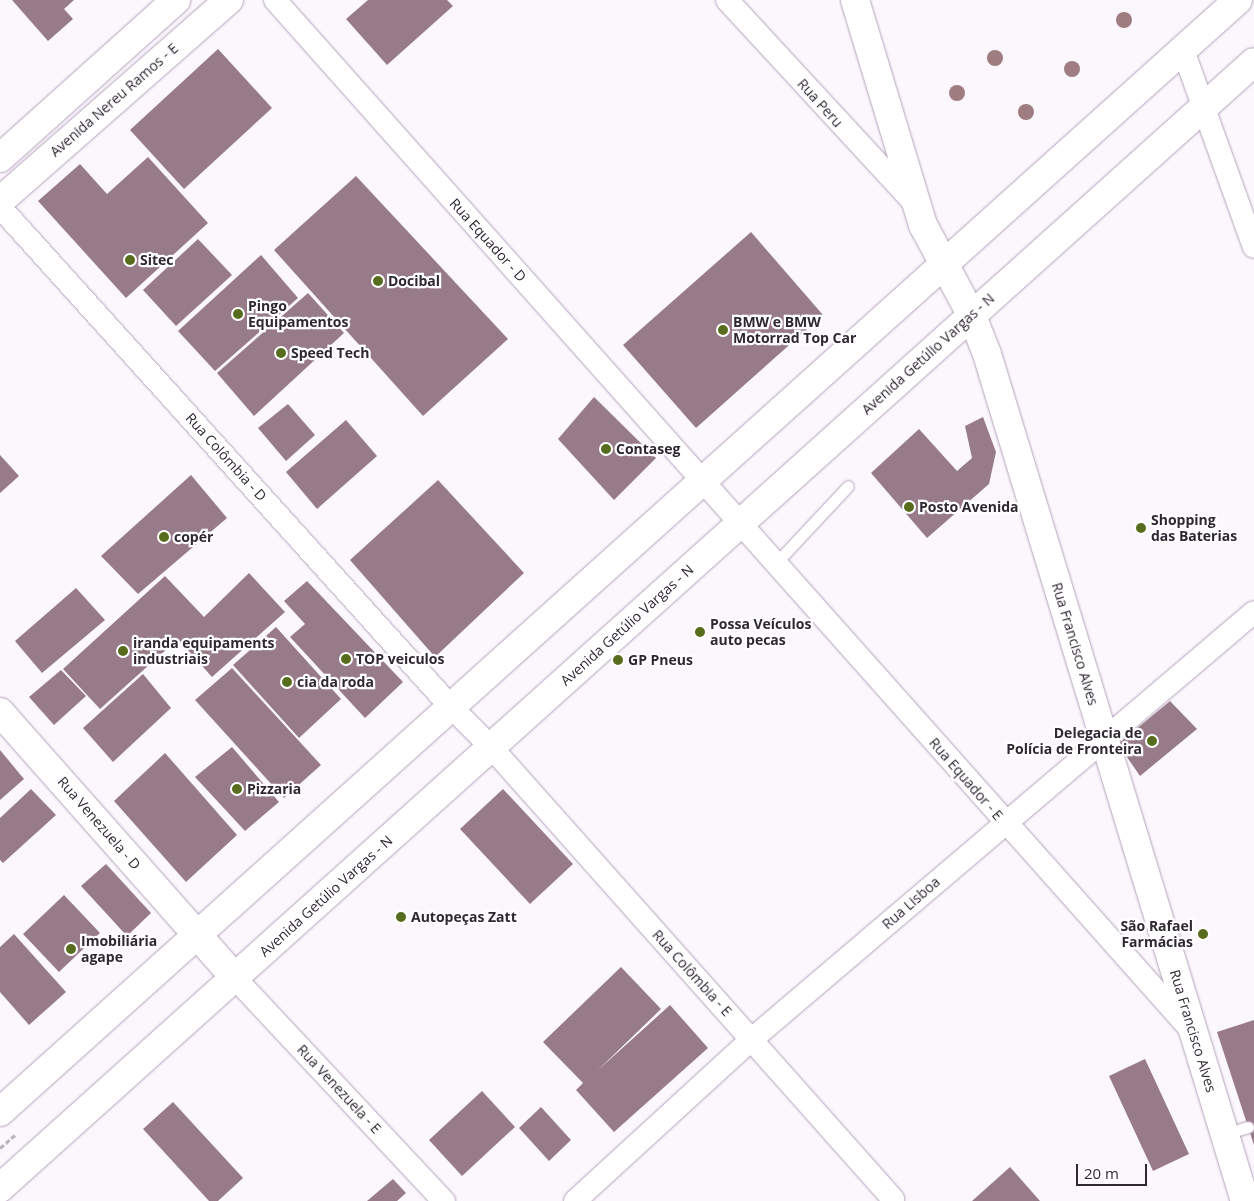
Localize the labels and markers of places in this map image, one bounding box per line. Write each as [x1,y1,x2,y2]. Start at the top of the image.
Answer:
place label: Sitec [140,252,174,268]
marker: Sitec [124,254,136,266]
place label: Docibal [388,273,440,289]
marker: Docibal [372,275,384,287]
place label: Pingo Equipamentos [248,298,348,331]
marker: Pingo Equipamentos [232,308,244,320]
place label: BMW e BMW Motorrad Top Car [733,314,856,347]
marker: BMW e BMW Motorrad Top Car [717,324,729,336]
place label: Speed Tech [291,345,369,361]
marker: Speed Tech [275,347,287,359]
place label: Contaseg [616,441,680,457]
marker: Contaseg [600,443,612,455]
place label: Posto Avenida [919,499,1018,515]
marker: Posto Avenida [903,501,915,513]
place label: Shopping das Baterias [1151,512,1237,544]
marker: Shopping das Baterias [1135,522,1147,534]
place label: copér [174,529,213,545]
marker: copér [158,531,170,543]
place label: Possa Veículos auto pecas [710,616,811,648]
marker: Possa Veículos auto pecas [694,626,706,638]
place label: iranda equipaments industriais [133,635,274,668]
marker: iranda equipaments industriais [117,645,129,657]
place label: TOP veiculos [356,651,444,667]
place label: GP Pneus [628,652,693,668]
marker: TOP veiculos [340,653,352,665]
marker: GP Pneus [612,654,624,666]
place label: cia da roda [297,674,374,690]
marker: cia da roda [281,676,293,688]
place label: Delegacia de Polícia de Fronteira [1006,725,1142,758]
marker: Delegacia de Polícia de Fronteira [1146,735,1158,747]
place label: Pizzaria [247,781,301,797]
marker: Pizzaria [231,783,243,795]
place label: Autopeças Zatt [411,909,517,925]
marker: Autopeças Zatt [395,911,407,923]
place label: São Rafael Farmácias [1120,918,1193,950]
marker: São Rafael Farmácias [1197,928,1209,940]
place label: Imobiliária agape [81,933,157,966]
marker: Imobiliária agape [65,943,77,955]

